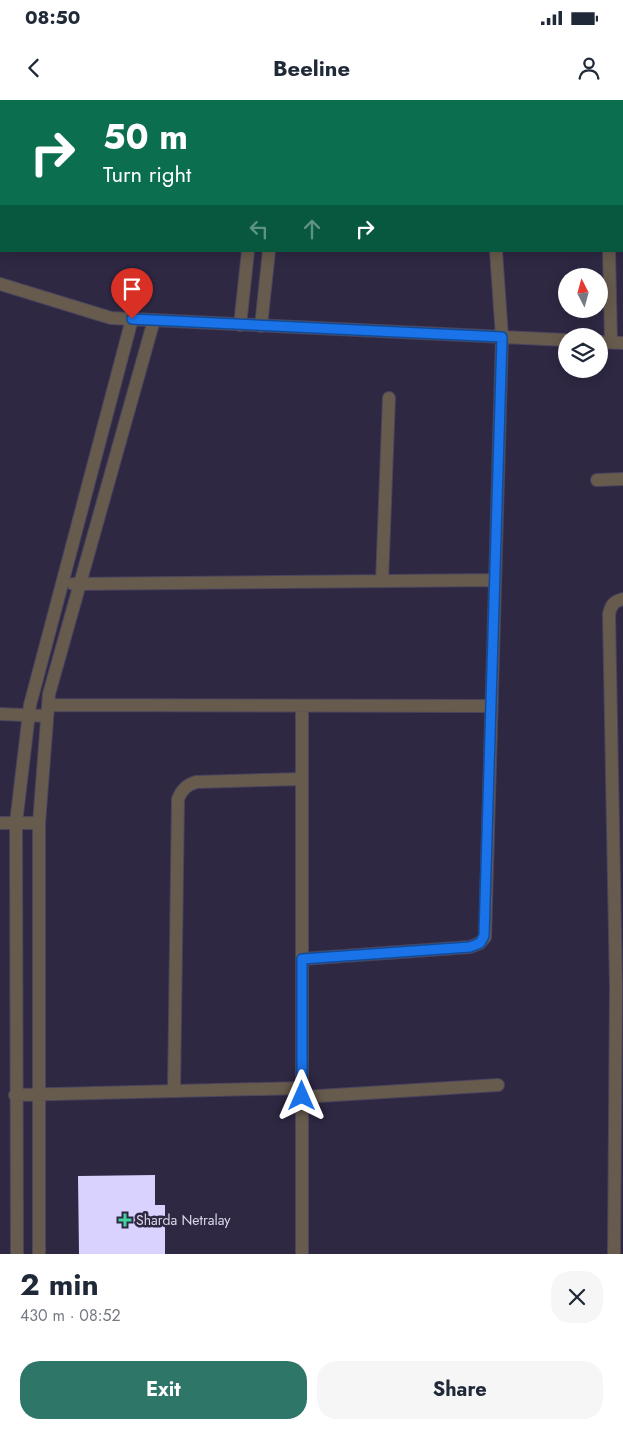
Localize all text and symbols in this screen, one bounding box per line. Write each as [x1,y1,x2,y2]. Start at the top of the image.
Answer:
text: 08:50 [25,4,80,31]
text: Beeline [273,52,350,84]
icon: back [20,54,48,82]
icon: person [575,54,603,82]
text: 50 m [103,112,188,162]
icon: right [20,120,85,185]
text: Turn right [103,158,191,190]
icon: left [245,215,273,243]
icon: ahead [298,215,326,243]
icon: right [351,215,379,243]
pin [111,268,153,319]
north arrow [558,268,608,318]
map controls [558,268,608,378]
icon: arrive [118,275,146,303]
button: layers [558,328,608,378]
position arrow [275,1069,327,1121]
place label: Sharda Netralay [136,1210,231,1230]
marker: Sharda Netralay [118,1213,132,1227]
text: 2 min [20,1263,99,1306]
button: close [551,1271,603,1323]
text: 430 m · 08:52 [20,1304,121,1327]
button: Exit [20,1361,307,1419]
button: Share [317,1361,603,1419]

